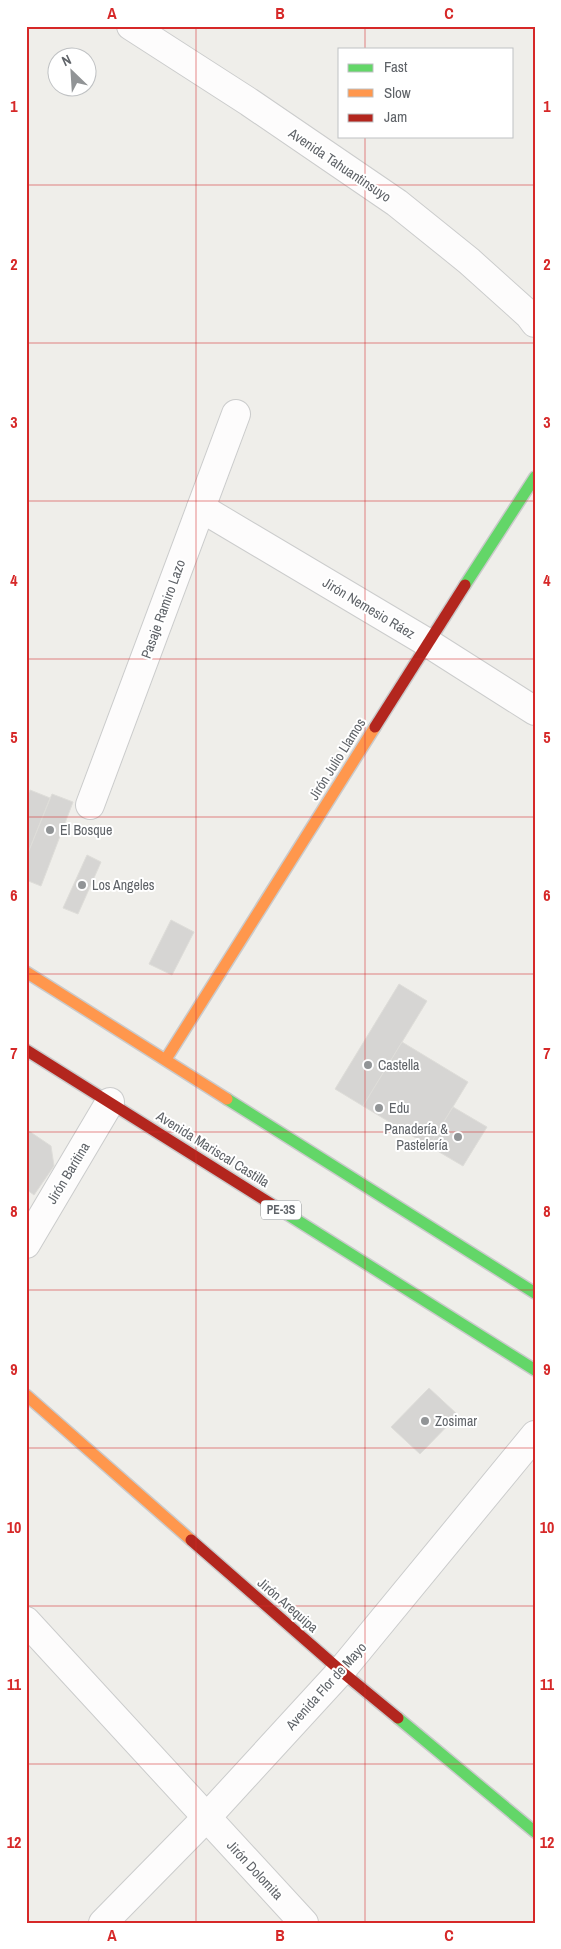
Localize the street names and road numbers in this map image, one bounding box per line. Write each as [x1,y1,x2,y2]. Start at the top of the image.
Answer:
street label: Avenida Tahuantinsuyo [284,123,395,206]
street label: Pasaje Ramiro Lazo [137,557,189,661]
street label: Jirón Nemesio Ráez [320,573,419,643]
street label: Jirón Julio Llamos [305,715,369,803]
street label: Avenida Mariscal Castilla [152,1106,273,1191]
street label: Jirón Baritina [43,1138,94,1207]
road number: PE-3S [261,1200,301,1220]
street label: Jirón Arequipa [254,1574,323,1637]
street label: Avenida Flor de Mayo [281,1638,370,1734]
street label: Jirón Dolomita [223,1837,287,1904]

